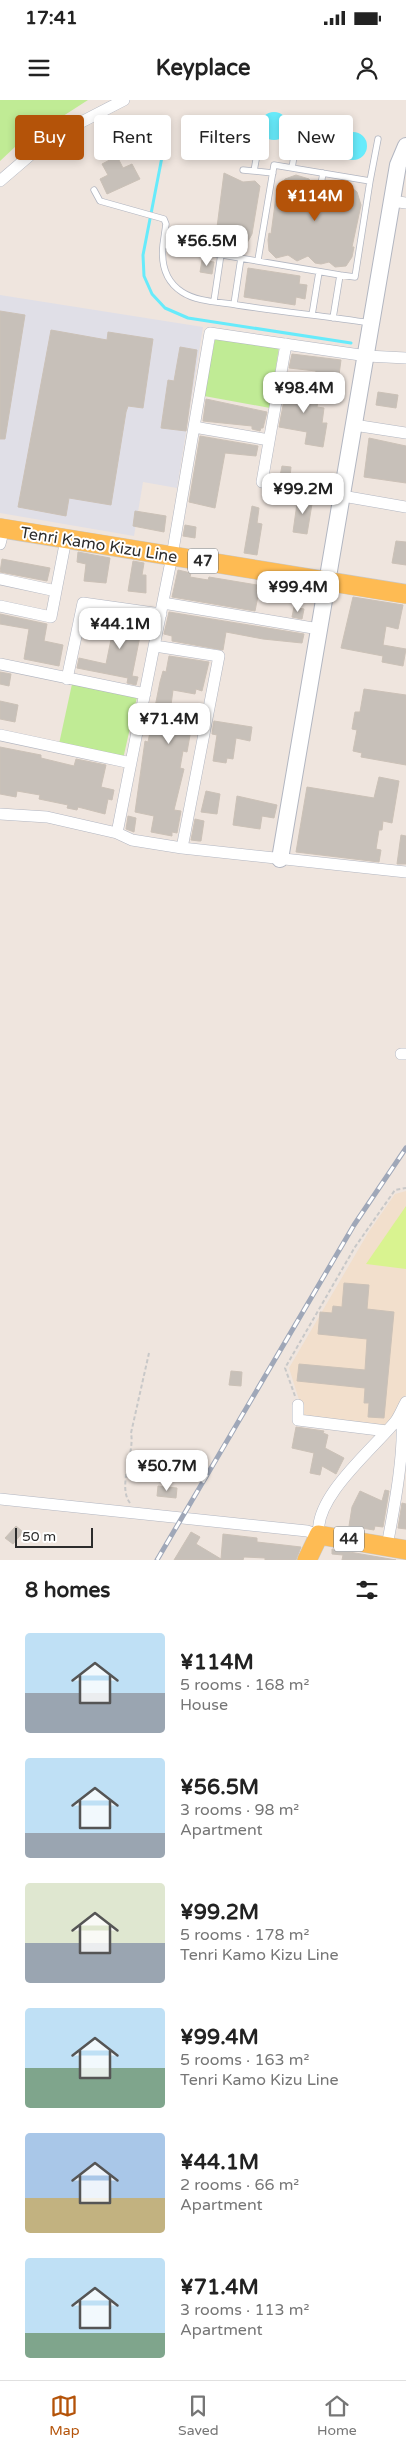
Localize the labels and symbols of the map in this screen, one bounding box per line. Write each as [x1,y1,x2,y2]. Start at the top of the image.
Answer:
pin: ¥114M [280,180,350,222]
pin: ¥56.5M [166,224,248,267]
pin: ¥98.4M [263,372,345,414]
pin: ¥99.2M [262,472,344,515]
street label: Tenri Kamo Kizu Line [19,523,179,567]
road number: 47 [188,548,218,574]
pin: ¥99.4M [257,570,339,613]
pin: ¥44.1M [79,608,161,650]
pin: ¥71.4M [128,702,210,745]
pin: ¥50.7M [126,1450,208,1492]
scale bar [15,1525,92,1548]
road number: 44 [334,1526,364,1552]

